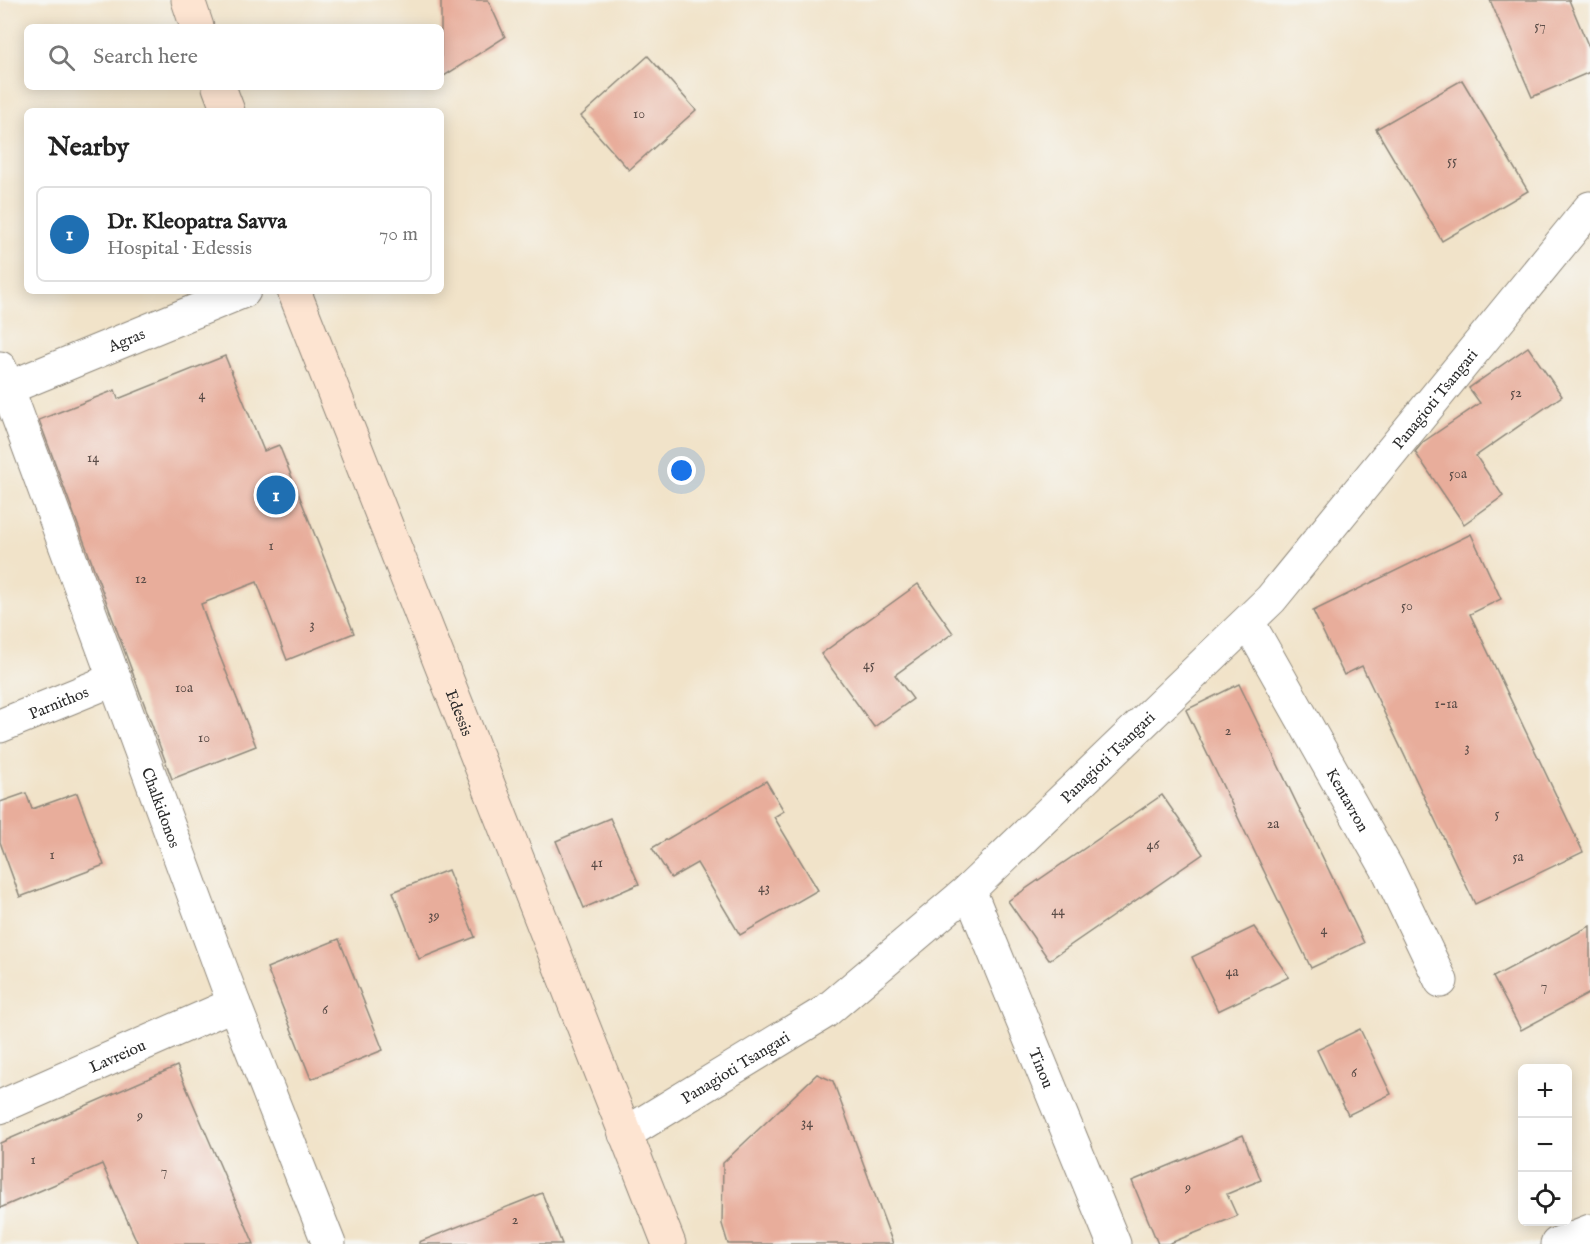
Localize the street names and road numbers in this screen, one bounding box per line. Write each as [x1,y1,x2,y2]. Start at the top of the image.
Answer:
street label: Agras [105,325,149,358]
street label: Panagioti Tsangari [1389,346,1483,454]
street label: Parnithos [26,683,92,725]
street label: Edessis [440,687,476,740]
street label: Panagioti Tsangari [1057,708,1160,808]
street label: Chalkidonos [136,765,184,851]
street label: Kentavron [1321,765,1373,836]
street label: Panagioti Tsangari [678,1028,794,1109]
street label: Lavreiou [87,1036,149,1078]
street label: Tinou [1023,1046,1057,1091]

